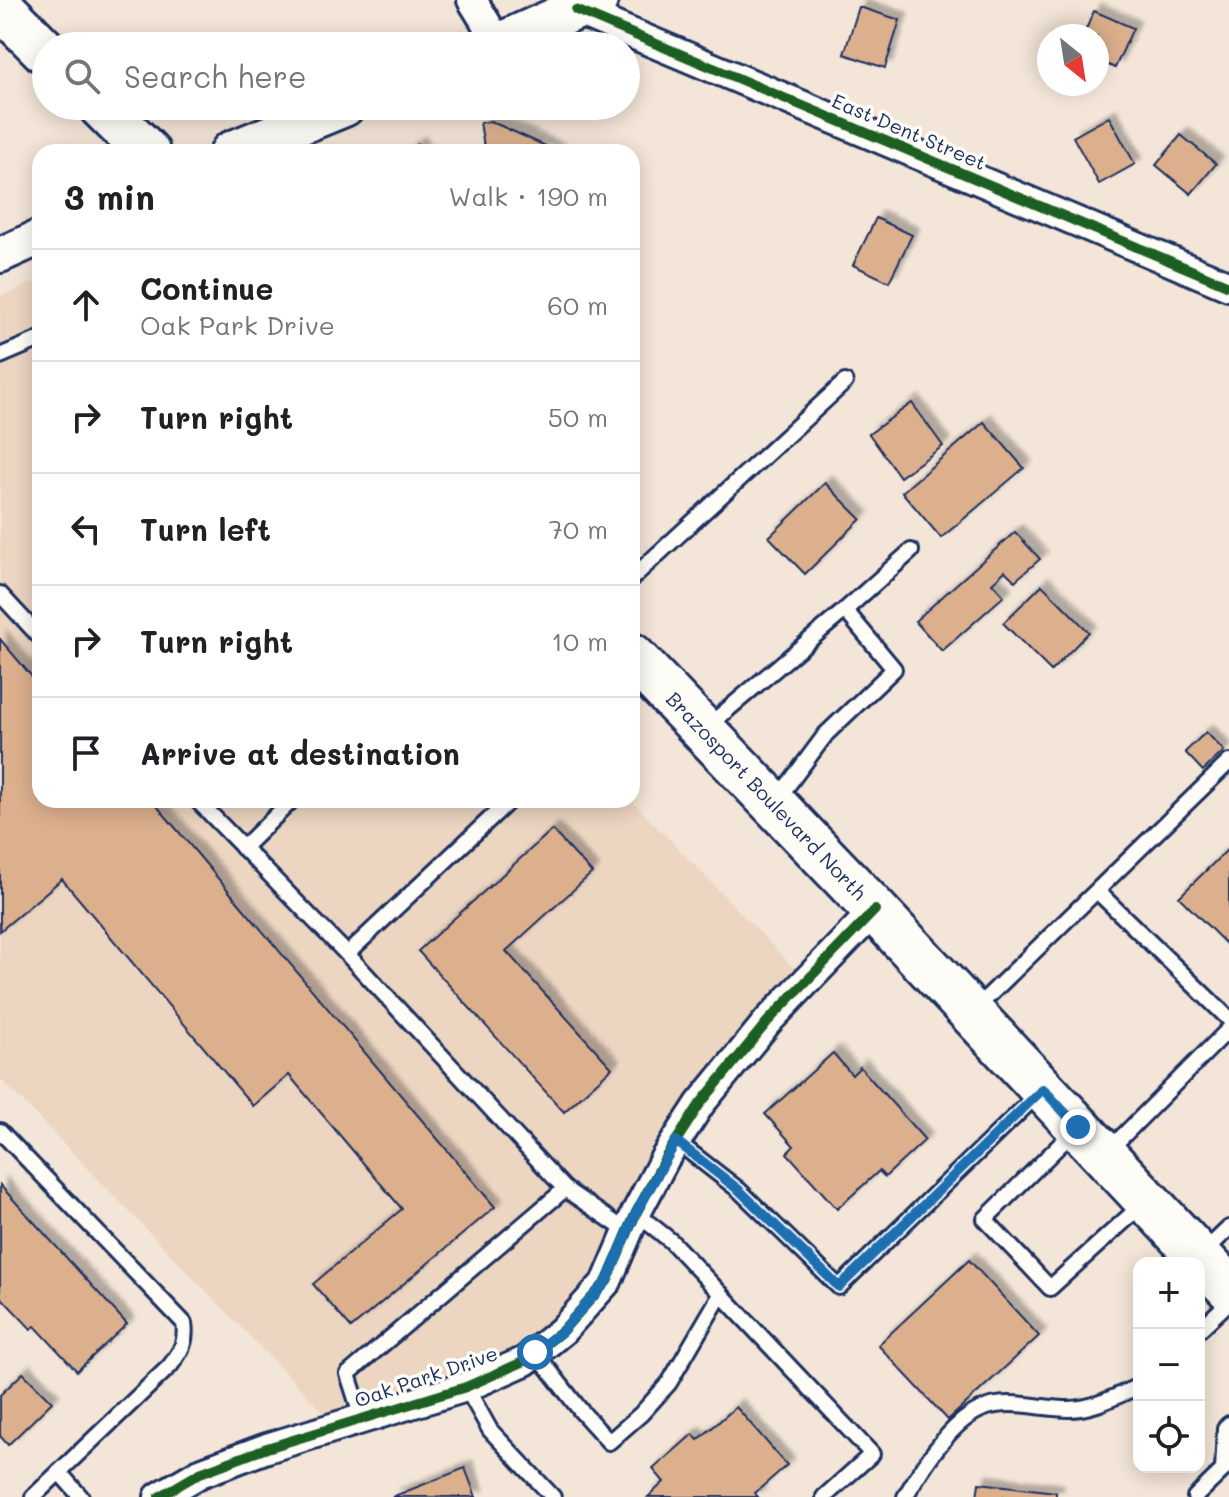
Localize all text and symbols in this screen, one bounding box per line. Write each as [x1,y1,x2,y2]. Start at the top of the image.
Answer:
north arrow [1037,24,1109,96]
search box [32,32,640,120]
icon: search [60,54,104,98]
text: Search here [124,56,307,96]
street label: East Dent Street [828,87,990,175]
text: 3 min [64,174,155,219]
text: Walk · 190 m [449,179,608,213]
text: Continue [140,268,273,308]
icon: ahead [64,283,108,327]
text: 60 m [547,288,608,322]
text: Oak Park Drive [140,308,335,342]
icon: right [64,395,108,439]
text: Turn right [140,397,293,437]
text: 50 m [548,400,608,434]
icon: left [64,507,108,551]
text: Turn left [140,509,271,549]
text: 70 m [548,512,608,546]
icon: right [64,619,108,663]
text: Turn right [140,621,293,661]
text: 10 m [551,624,608,658]
street label: Brazosport Boulevard North [661,686,873,905]
icon: arrive [64,731,108,775]
text: Arrive at destination [140,733,460,773]
route end [1060,1109,1096,1145]
map controls [1133,1257,1205,1473]
button: + [1133,1257,1205,1329]
button: − [1133,1329,1205,1401]
route start [517,1334,553,1370]
street label: Oak Park Drive [351,1339,501,1413]
button: locate [1133,1401,1205,1473]

